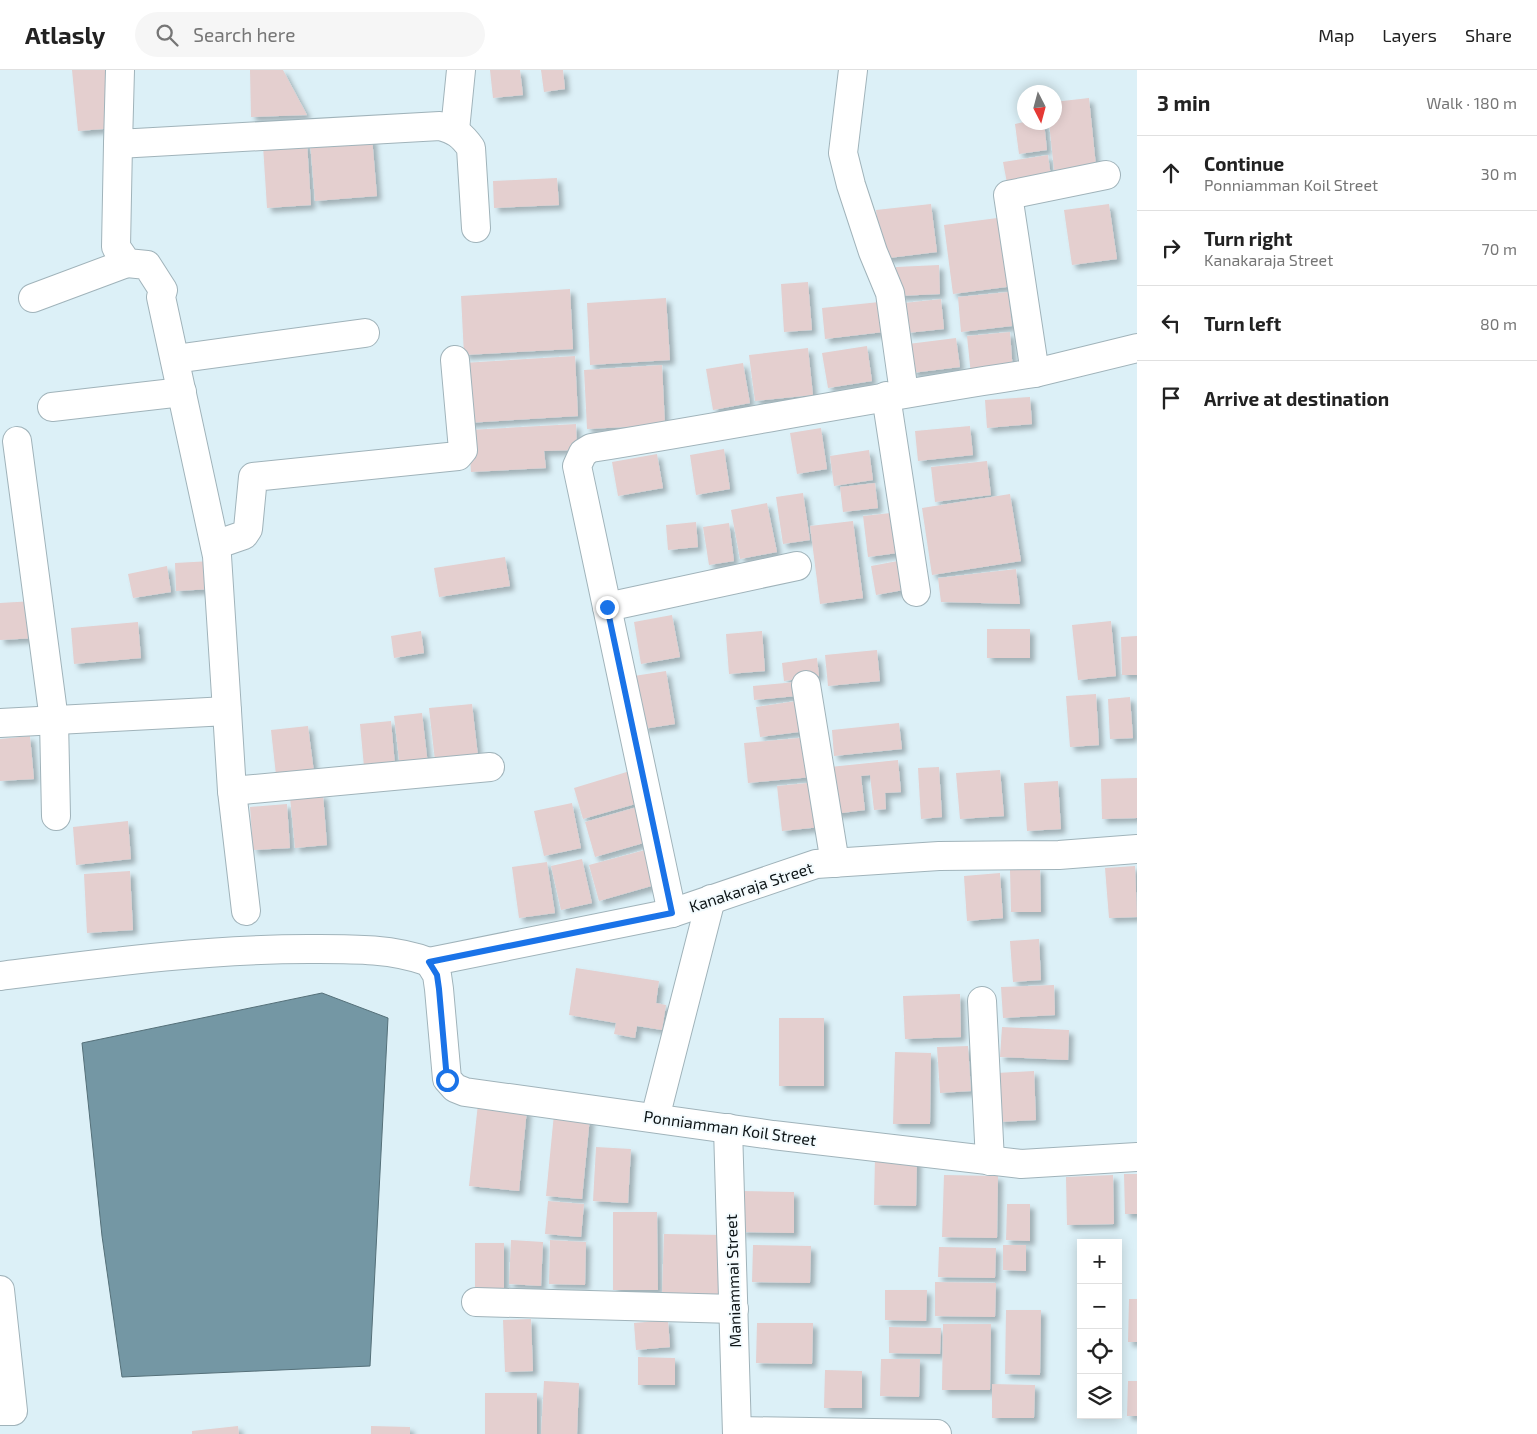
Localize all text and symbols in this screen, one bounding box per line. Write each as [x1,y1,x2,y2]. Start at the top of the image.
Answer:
search box [135,12,485,57]
text: Atlasly [25,20,105,49]
icon: search [153,21,181,49]
text: Search here [193,23,295,46]
text: Map [1318,24,1354,46]
text: Layers [1382,24,1437,46]
text: Share [1465,24,1512,46]
north arrow [1017,85,1062,130]
text: 3 min [1157,90,1210,115]
text: Walk · 180 m [1426,93,1517,112]
text: Continue [1204,152,1284,175]
icon: ahead [1157,159,1185,187]
text: 30 m [1481,164,1517,183]
text: Ponniamman Koil Street [1204,175,1378,194]
text: Turn right [1204,227,1292,250]
icon: right [1157,234,1185,262]
text: 70 m [1482,239,1517,258]
text: Kanakaraja Street [1204,250,1333,269]
icon: left [1157,309,1185,337]
text: Turn left [1204,312,1281,335]
text: 80 m [1480,314,1517,333]
icon: arrive [1157,384,1185,412]
text: Arrive at destination [1204,387,1389,410]
route end [596,596,619,619]
street label: Kanakaraja Street [686,858,816,916]
route start [436,1069,459,1092]
street label: Ponniamman Koil Street [643,1106,818,1149]
street label: Maniammai Street [721,1214,744,1348]
map controls [1077,1239,1122,1419]
button: + [1077,1239,1122,1284]
button: − [1077,1284,1122,1329]
button: locate [1077,1329,1122,1374]
button: layers [1077,1374,1122,1419]

